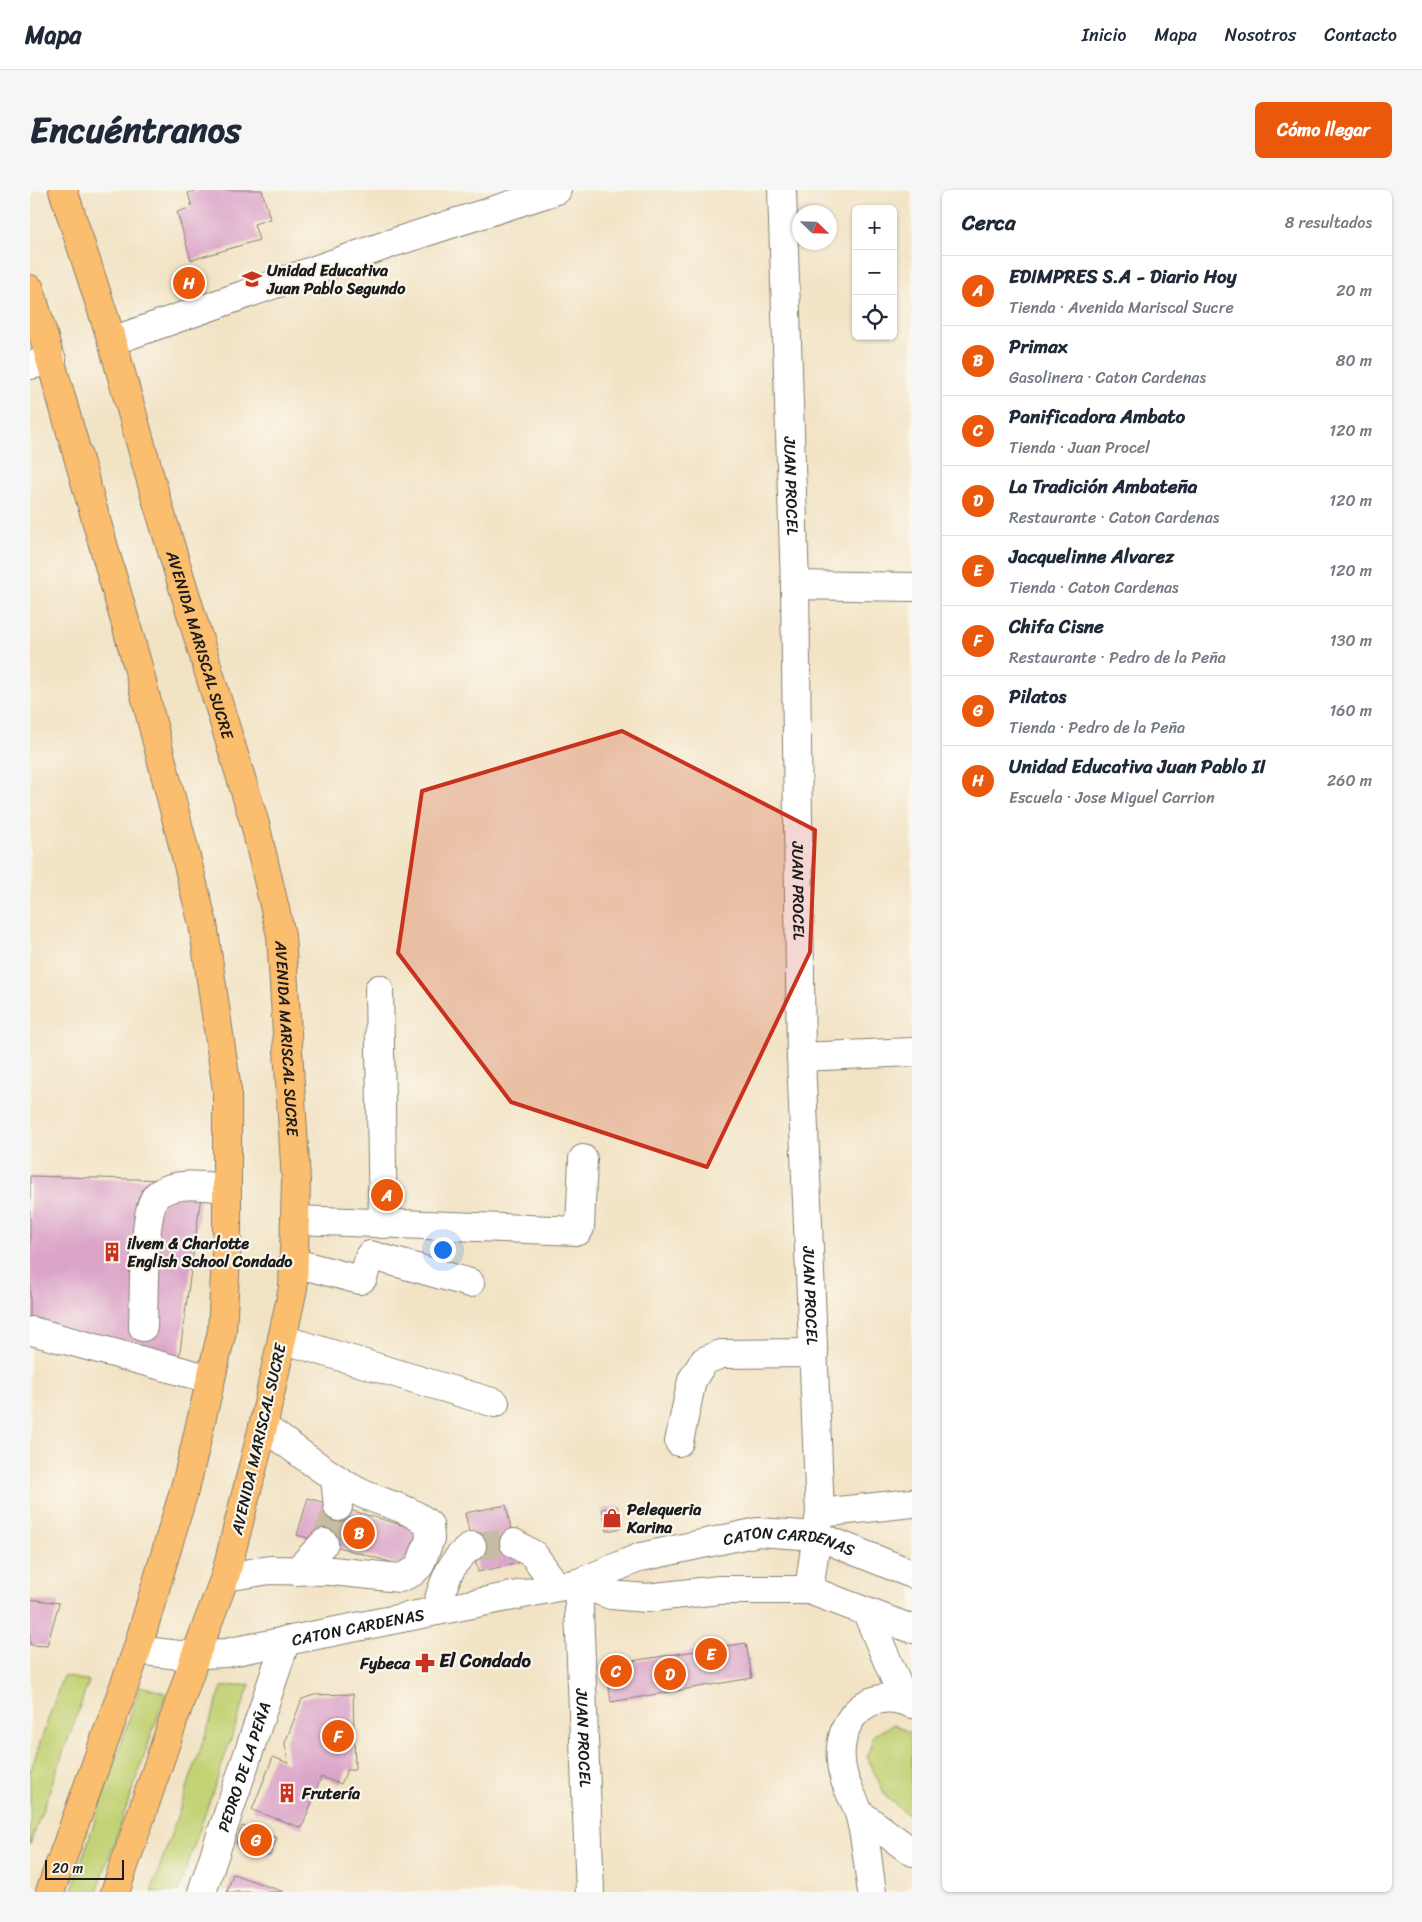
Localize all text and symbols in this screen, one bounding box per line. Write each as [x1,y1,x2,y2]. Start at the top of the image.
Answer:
text: Mapa [25,14,81,56]
text: Inicio [1082,19,1127,51]
text: Mapa [1155,19,1197,51]
text: Nosotros [1225,19,1296,51]
text: Contacto [1324,19,1397,51]
text: Encuéntranos [30,99,241,161]
button: Cómo llegar [1255,102,1392,158]
text: Cerca [962,204,1016,242]
north arrow [792,205,837,250]
map controls [852,205,897,340]
button: + [852,205,897,250]
text: 8 resultados [1285,208,1372,237]
button: − [852,250,897,295]
place label: Unidad Educativa Juan Pablo Segundo [266,256,406,303]
text: EDIMPRES S.A - Diario Hoy [1009,260,1237,293]
pin: H [173,264,205,302]
school or university icon: Unidad Educativa Juan Pablo Segundo [241,268,263,290]
text: A [973,276,983,305]
text: 20 m [1336,276,1372,305]
text: Tienda · Avenida Mariscal Sucre [1009,293,1234,322]
button: locate [852,295,897,340]
text: Primax [1009,330,1067,363]
text: B [973,346,983,375]
text: 80 m [1336,346,1372,375]
text: Gasolinera · Caton Cardenas [1009,363,1206,392]
text: Panificadora Ambato [1009,400,1185,433]
text: C [973,416,983,445]
text: 120 m [1329,416,1372,445]
text: Tienda · Juan Procel [1009,433,1150,462]
street label: JUAN PROCEL [775,435,807,536]
text: La Tradición Ambateña [1009,470,1197,503]
text: D [973,486,983,515]
text: 120 m [1329,486,1372,515]
text: Restaurante · Caton Cardenas [1009,503,1219,532]
text: Jacquelinne Alvarez [1009,540,1174,573]
street label: AVENIDA MARISCAL SUCRE [157,546,243,744]
text: E [974,556,982,585]
text: 120 m [1329,556,1372,585]
text: Tienda · Caton Cardenas [1009,573,1179,602]
text: Chifa Cisne [1009,610,1104,643]
text: F [974,626,982,655]
text: 130 m [1330,626,1372,655]
text: Restaurante · Pedro de la Peña [1009,643,1226,672]
text: Pilatos [1009,680,1066,713]
text: G [973,696,983,725]
text: 160 m [1329,696,1372,725]
text: Tienda · Pedro de la Peña [1009,713,1185,742]
text: Unidad Educativa Juan Pablo II [1009,750,1266,783]
text: H [972,766,984,795]
text: 260 m [1327,766,1372,795]
text: Escuela · Jose Miguel Carrion [1009,783,1215,812]
street label: JUAN PROCEL [783,840,814,941]
street label: AVENIDA MARISCAL SUCRE [266,939,307,1138]
pin: A [371,1176,403,1214]
place label: ilvem & Charlotte English School Condado [127,1229,293,1276]
your location [430,1237,456,1263]
building icon: ilvem & Charlotte English School Condado [101,1241,123,1263]
street label: JUAN PROCEL [794,1245,827,1346]
street label: AVENIDA MARISCAL SUCRE [222,1340,295,1539]
place label: Pelequeria Karina [626,1495,702,1542]
shop icon: Pelequeria Karina [601,1507,623,1529]
pin: B [343,1514,375,1552]
street label: CATON CARDENAS [720,1518,860,1565]
street label: CATON CARDENAS [289,1600,427,1655]
pin: E [695,1635,727,1673]
district label: El Condado [439,1644,531,1677]
place label: Fybeca [359,1649,411,1678]
pharmacy icon: Fybeca [414,1652,436,1674]
pin: C [600,1652,632,1690]
pin: D [654,1655,686,1693]
street label: JUAN PROCEL [567,1687,600,1788]
street label: PEDRO DE LA PEÑA [209,1698,279,1836]
pin: F [322,1717,354,1755]
place label: Frutería [301,1779,361,1808]
building icon: Frutería [276,1782,298,1804]
pin: G [240,1821,272,1859]
text: 20 m [52,1856,83,1881]
scale bar [45,1857,124,1880]

